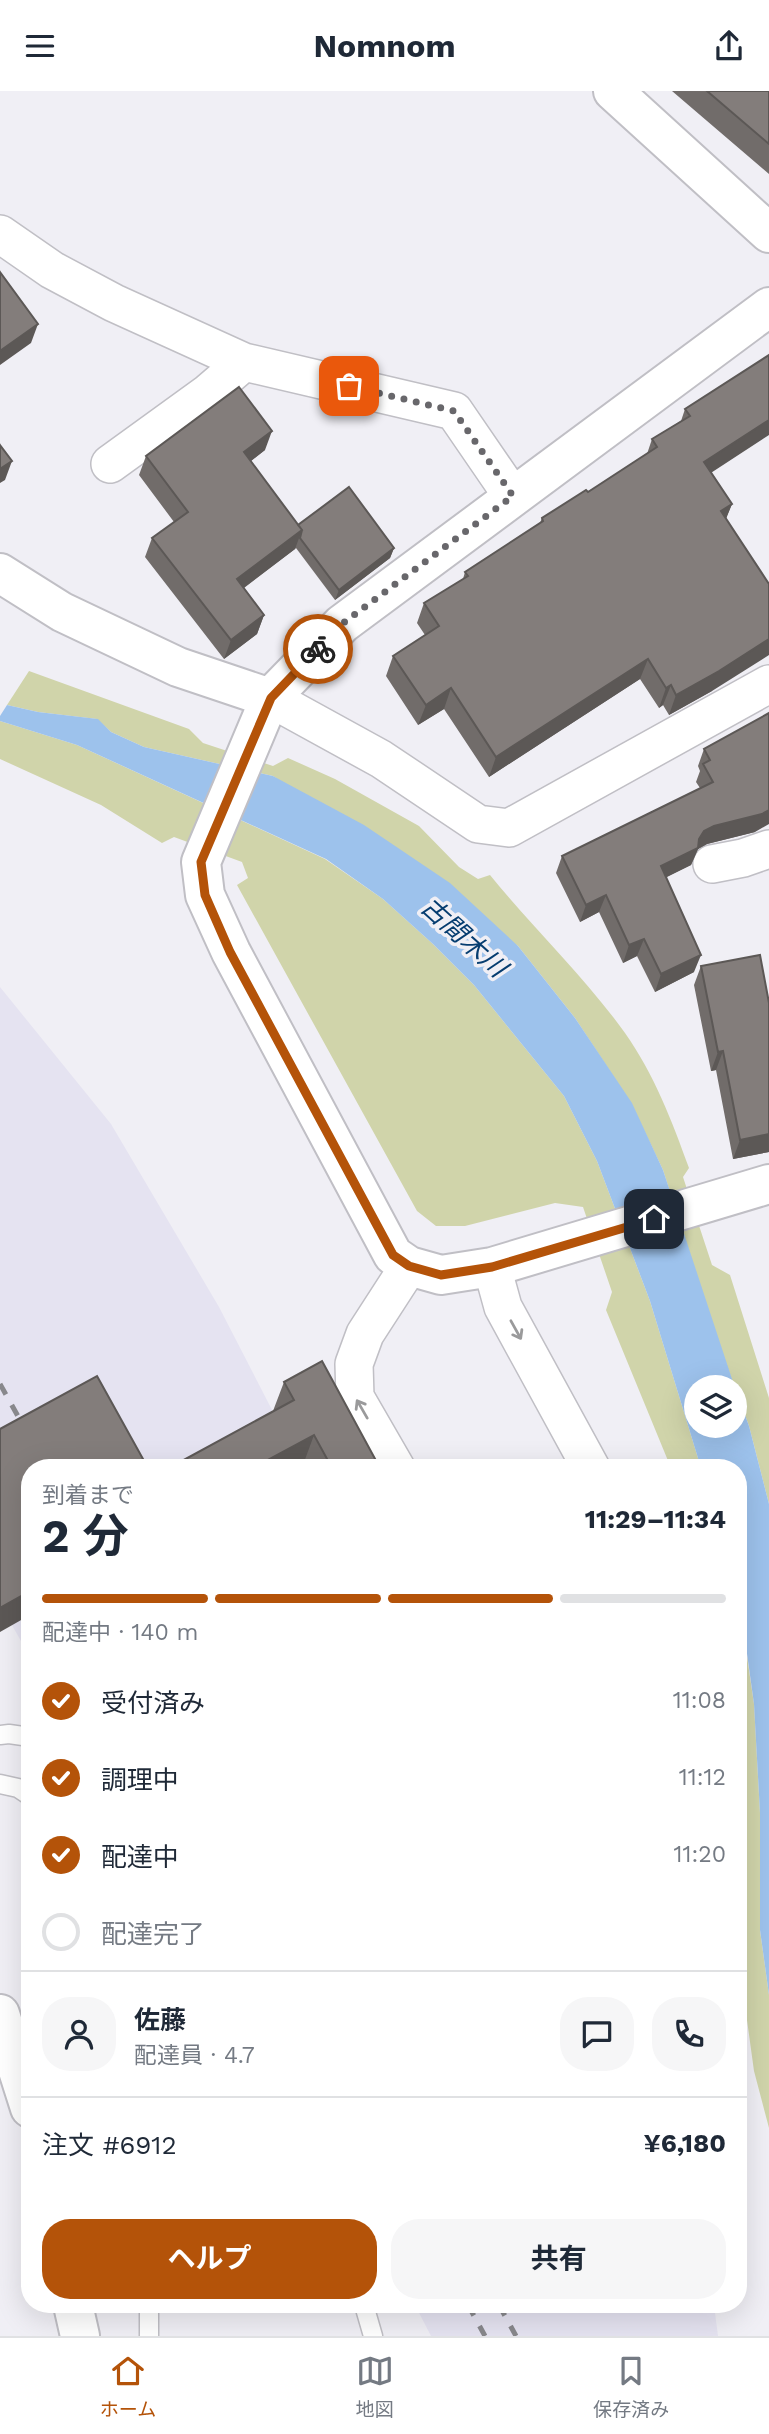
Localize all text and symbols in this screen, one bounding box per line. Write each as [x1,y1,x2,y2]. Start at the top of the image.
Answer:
icon: menu [21,27,59,65]
text: Nomnom [313,27,456,65]
icon: share [710,27,748,65]
pin [319,356,379,416]
icon: bag [330,367,368,405]
courier [283,614,353,684]
icon: bike [299,630,337,668]
water label: 古間木川 [415,891,515,985]
pin [624,1189,684,1249]
icon: home [635,1200,673,1238]
one-way arrow [509,1320,523,1340]
map controls [684,1375,747,1438]
button: layers [684,1375,747,1438]
one-way arrow [355,1399,368,1420]
text: 到着まで [42,1482,134,1509]
text: 11:29–11:34 [585,1504,726,1534]
text: 2 分 [42,1509,129,1563]
text: 配達中 · 140 m [42,1619,199,1646]
icon: check [42,1682,80,1720]
text: 11:08 [673,1687,726,1714]
text: 受付済み [101,1688,205,1718]
icon: check [42,1759,80,1797]
text: 11:12 [679,1764,726,1791]
text: 調理中 [101,1765,179,1795]
icon: check [42,1836,80,1874]
text: 11:20 [674,1841,726,1868]
text: 配達中 [101,1842,179,1872]
text: 配達完了 [101,1919,205,1949]
button: person [42,1997,116,2071]
button: chat [560,1997,634,2071]
button: phone [652,1997,726,2071]
text: 佐藤 [134,2005,186,2035]
text: 配達員 · 4.7 [134,2042,255,2069]
text: ¥6,180 [644,2128,726,2158]
text: 注文 #6912 [42,2130,177,2160]
button: ヘルプ [42,2219,377,2299]
button: 共有 [391,2219,726,2299]
tab: ホーム [100,2352,156,2421]
tab: 地図 [356,2352,394,2421]
tab: 保存済み [593,2352,669,2421]

